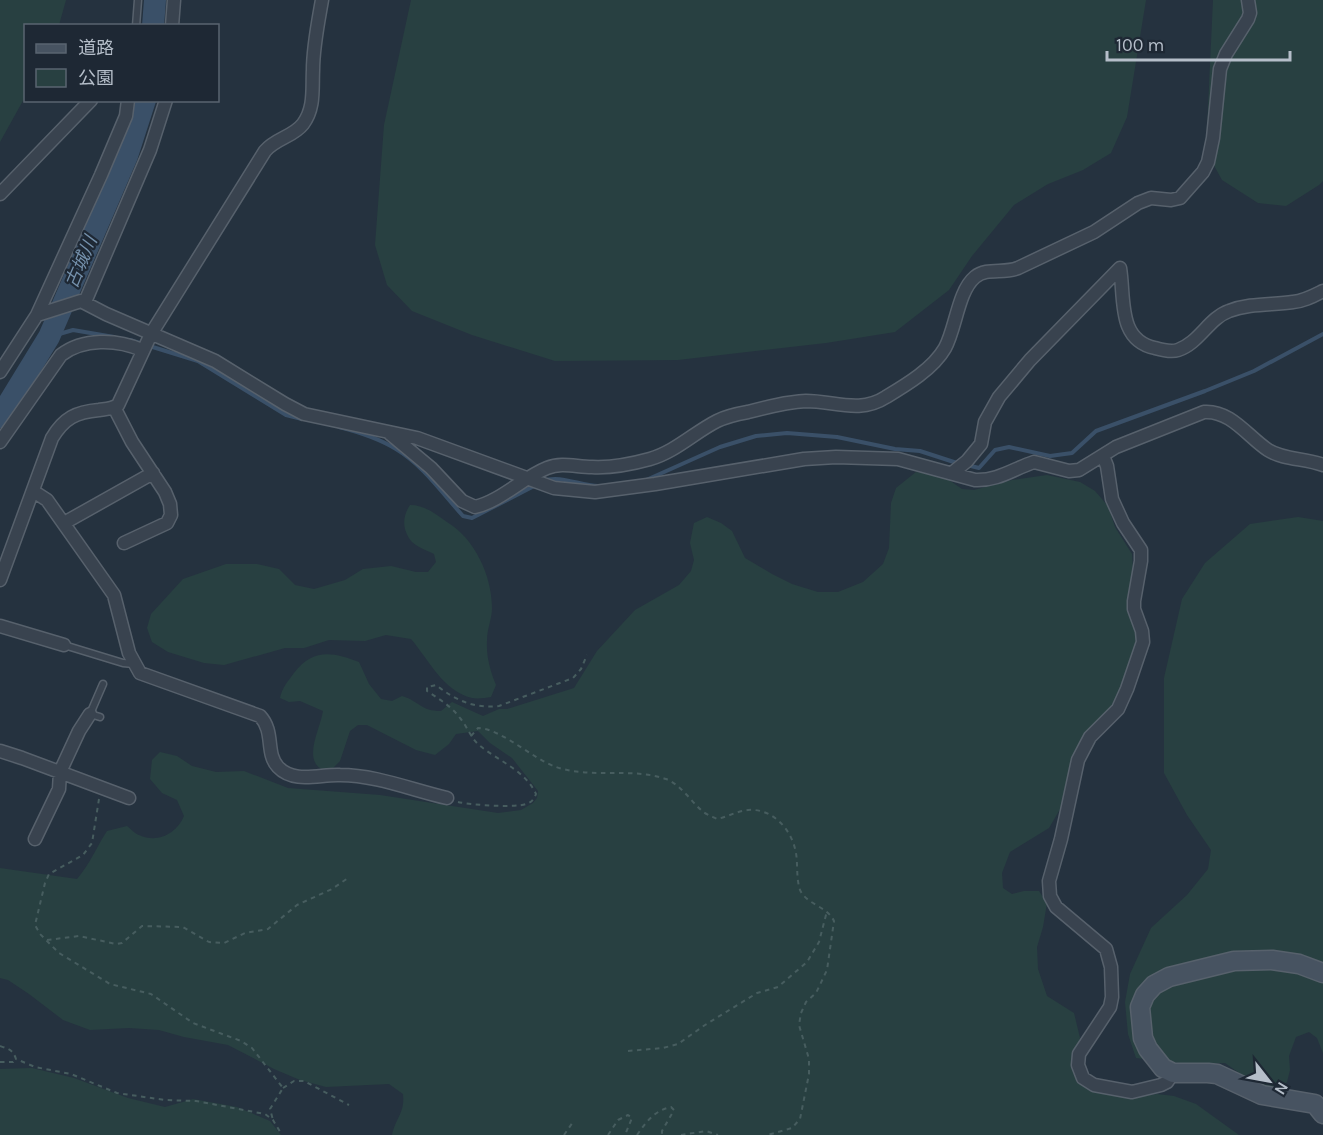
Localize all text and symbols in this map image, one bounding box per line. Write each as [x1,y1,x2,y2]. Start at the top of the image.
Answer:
legend [24,24,219,102]
scale bar [1107,24,1290,62]
text: 100 m [1116,34,1164,56]
text: 道路 [78,37,114,59]
text: 公園 [78,67,114,89]
water label: 古城川 [60,231,102,291]
north arrow [1239,1051,1299,1111]
text: N [1270,1079,1293,1098]

